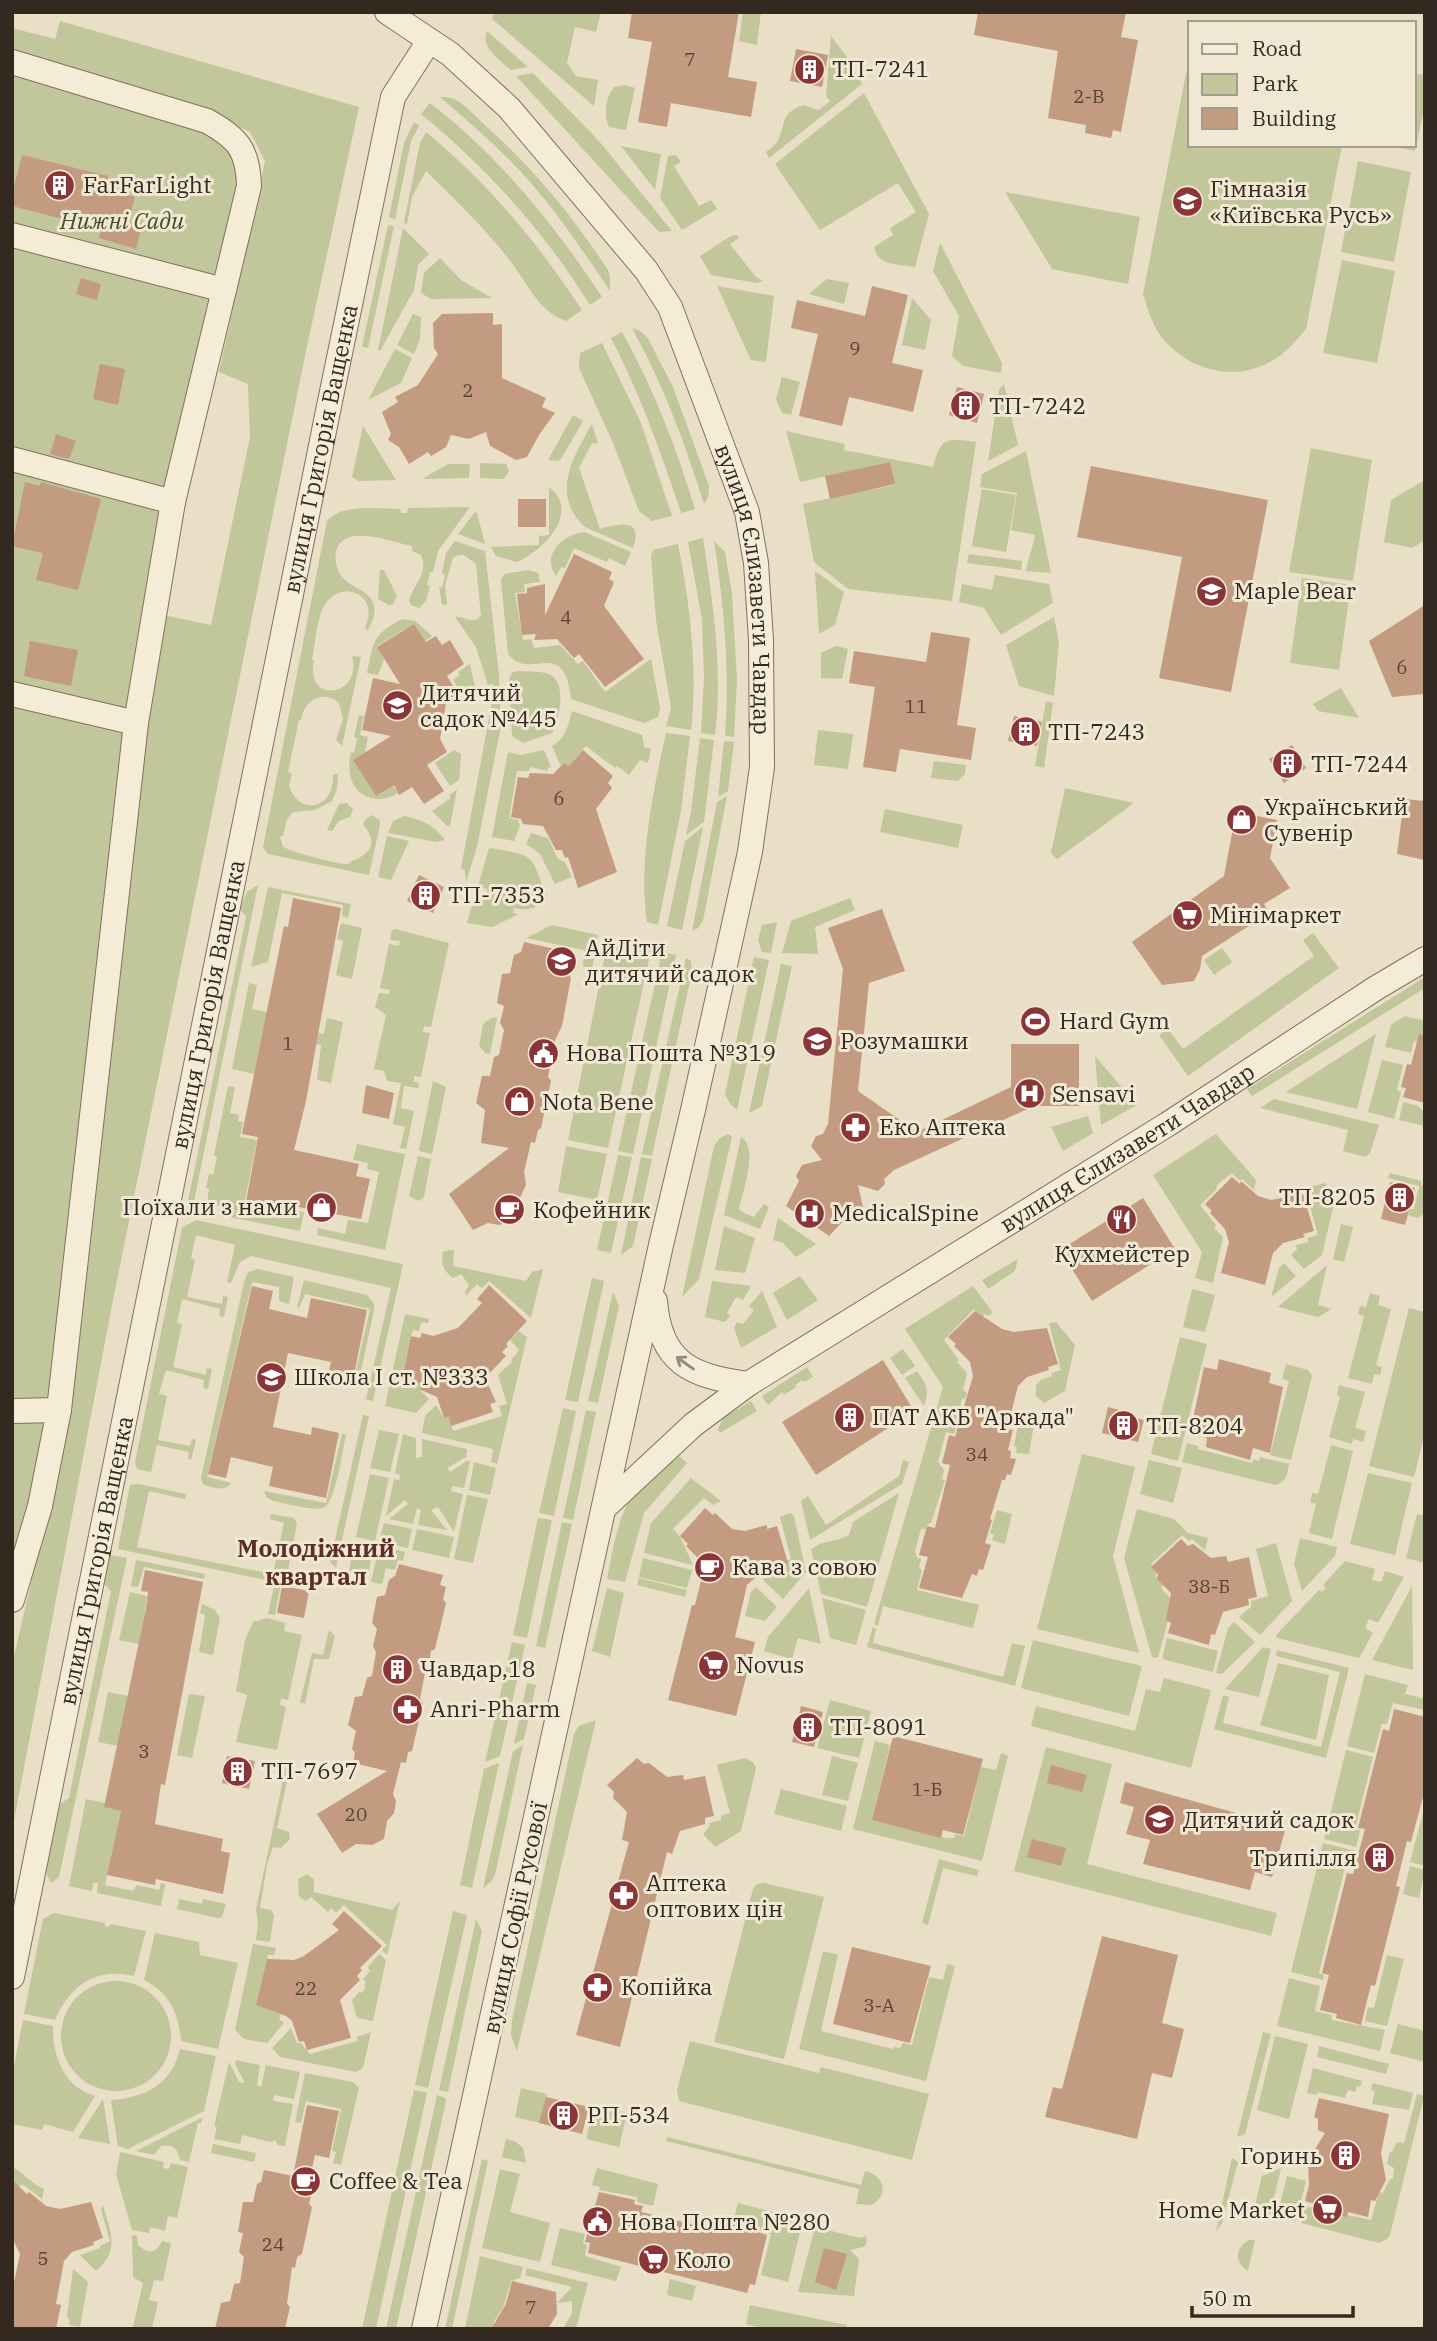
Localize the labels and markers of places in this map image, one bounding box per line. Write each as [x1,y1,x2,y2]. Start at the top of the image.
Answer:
building icon: ТП-7241 [792,52,826,86]
place label: ТП-7241 [832,53,929,83]
building icon: FarFarLight [43,168,77,202]
place label: FarFarLight [83,169,211,199]
place label: Гімназія «Київська Русь» [1210,173,1391,229]
school or university icon: Гімназія «Київська Русь» [1170,185,1204,219]
building icon: ТП-7242 [949,389,983,423]
place label: ТП-7242 [989,390,1086,420]
school or university icon: Maple Bear [1194,574,1228,608]
place label: Maple Bear [1234,575,1356,605]
place label: Дитячий садок №445 [420,677,557,733]
school or university icon: Дитячий садок №445 [380,689,414,723]
building icon: ТП-7243 [1008,715,1042,749]
place label: ТП-7243 [1048,716,1145,746]
building icon: ТП-7244 [1271,747,1305,781]
place label: ТП-7244 [1311,748,1408,778]
place label: Український Сувенір [1264,791,1408,847]
shop icon: Український Сувенір [1224,803,1258,837]
building icon: ТП-7353 [408,878,442,912]
place label: ТП-7353 [448,879,545,909]
supermarket icon: Мінімаркет [1170,898,1204,932]
place label: Мінімаркет [1210,899,1341,929]
place label: АйДіти дитячий садок [585,932,755,988]
school or university icon: АйДіти дитячий садок [545,944,579,978]
sports icon: Hard Gym [1019,1004,1053,1038]
place label: Hard Gym [1059,1005,1170,1035]
school or university icon: Розумашки [800,1024,834,1058]
place label: Розумашки [840,1025,969,1055]
public building icon: Нова Пошта №319 [526,1036,560,1070]
place label: Нова Пошта №319 [566,1037,776,1067]
hospital icon: Sensavi [1012,1077,1046,1111]
place label: Sensavi [1052,1078,1136,1108]
shop icon: Nota Bene [502,1085,536,1119]
place label: Nota Bene [542,1086,654,1116]
pharmacy icon: Еко Аптека [839,1110,873,1144]
place label: Еко Аптека [879,1111,1006,1141]
building icon: ТП-8205 [1382,1180,1416,1214]
place label: ТП-8205 [1279,1181,1376,1211]
shop icon: Поїхали з нами [304,1190,338,1224]
place label: Поїхали з нами [123,1191,298,1221]
cafe icon: Кофейник [493,1193,527,1227]
place label: Кофейник [533,1194,651,1224]
hospital icon: MedicalSpine [792,1196,826,1230]
place label: MedicalSpine [832,1197,979,1227]
restaurant icon: Кухмейстер [1105,1203,1139,1237]
place label: Кухмейстер [1054,1238,1190,1268]
school or university icon: Школа І ст. №333 [254,1360,288,1394]
place label: Школа І ст. №333 [294,1361,489,1391]
building icon: ПАТ АКБ "Аркада" [832,1400,866,1434]
place label: ПАТ АКБ "Аркада" [872,1401,1074,1431]
building icon: ТП-8204 [1106,1409,1140,1443]
place label: ТП-8204 [1146,1410,1243,1440]
cafe icon: Кава з совою [692,1550,726,1584]
place label: Кава з совою [732,1551,877,1581]
supermarket icon: Novus [696,1648,730,1682]
place label: Novus [736,1649,804,1679]
building icon: Чавдар,18 [380,1652,414,1686]
place label: Чавдар,18 [420,1653,535,1683]
pharmacy icon: Anri-Pharm [390,1692,424,1726]
place label: Anri-Pharm [430,1693,560,1723]
building icon: ТП-8091 [790,1710,824,1744]
place label: ТП-8091 [830,1711,927,1741]
building icon: ТП-7697 [221,1754,255,1788]
place label: ТП-7697 [261,1755,358,1785]
school or university icon: Дитячий садок [1143,1803,1177,1837]
place label: Дитячий садок [1183,1804,1355,1834]
building icon: Трипілля [1363,1841,1397,1875]
place label: Трипілля [1250,1842,1357,1872]
place label: Аптека оптових цін [646,1867,783,1923]
pharmacy icon: Аптека оптових цін [606,1879,640,1913]
pharmacy icon: Копійка [581,1970,615,2004]
place label: Копійка [621,1971,713,2001]
building icon: РП-534 [547,2098,581,2132]
place label: РП-534 [587,2099,670,2129]
building icon: Горинь [1328,2139,1362,2173]
place label: Горинь [1240,2140,1322,2170]
cafe icon: Coffee & Tea [289,2164,323,2198]
place label: Coffee & Tea [329,2165,463,2195]
supermarket icon: Home Market [1311,2193,1345,2227]
place label: Home Market [1158,2194,1305,2224]
public building icon: Нова Пошта №280 [580,2205,614,2239]
place label: Нова Пошта №280 [620,2206,830,2236]
supermarket icon: Коло [636,2243,670,2277]
place label: Коло [676,2244,731,2274]

